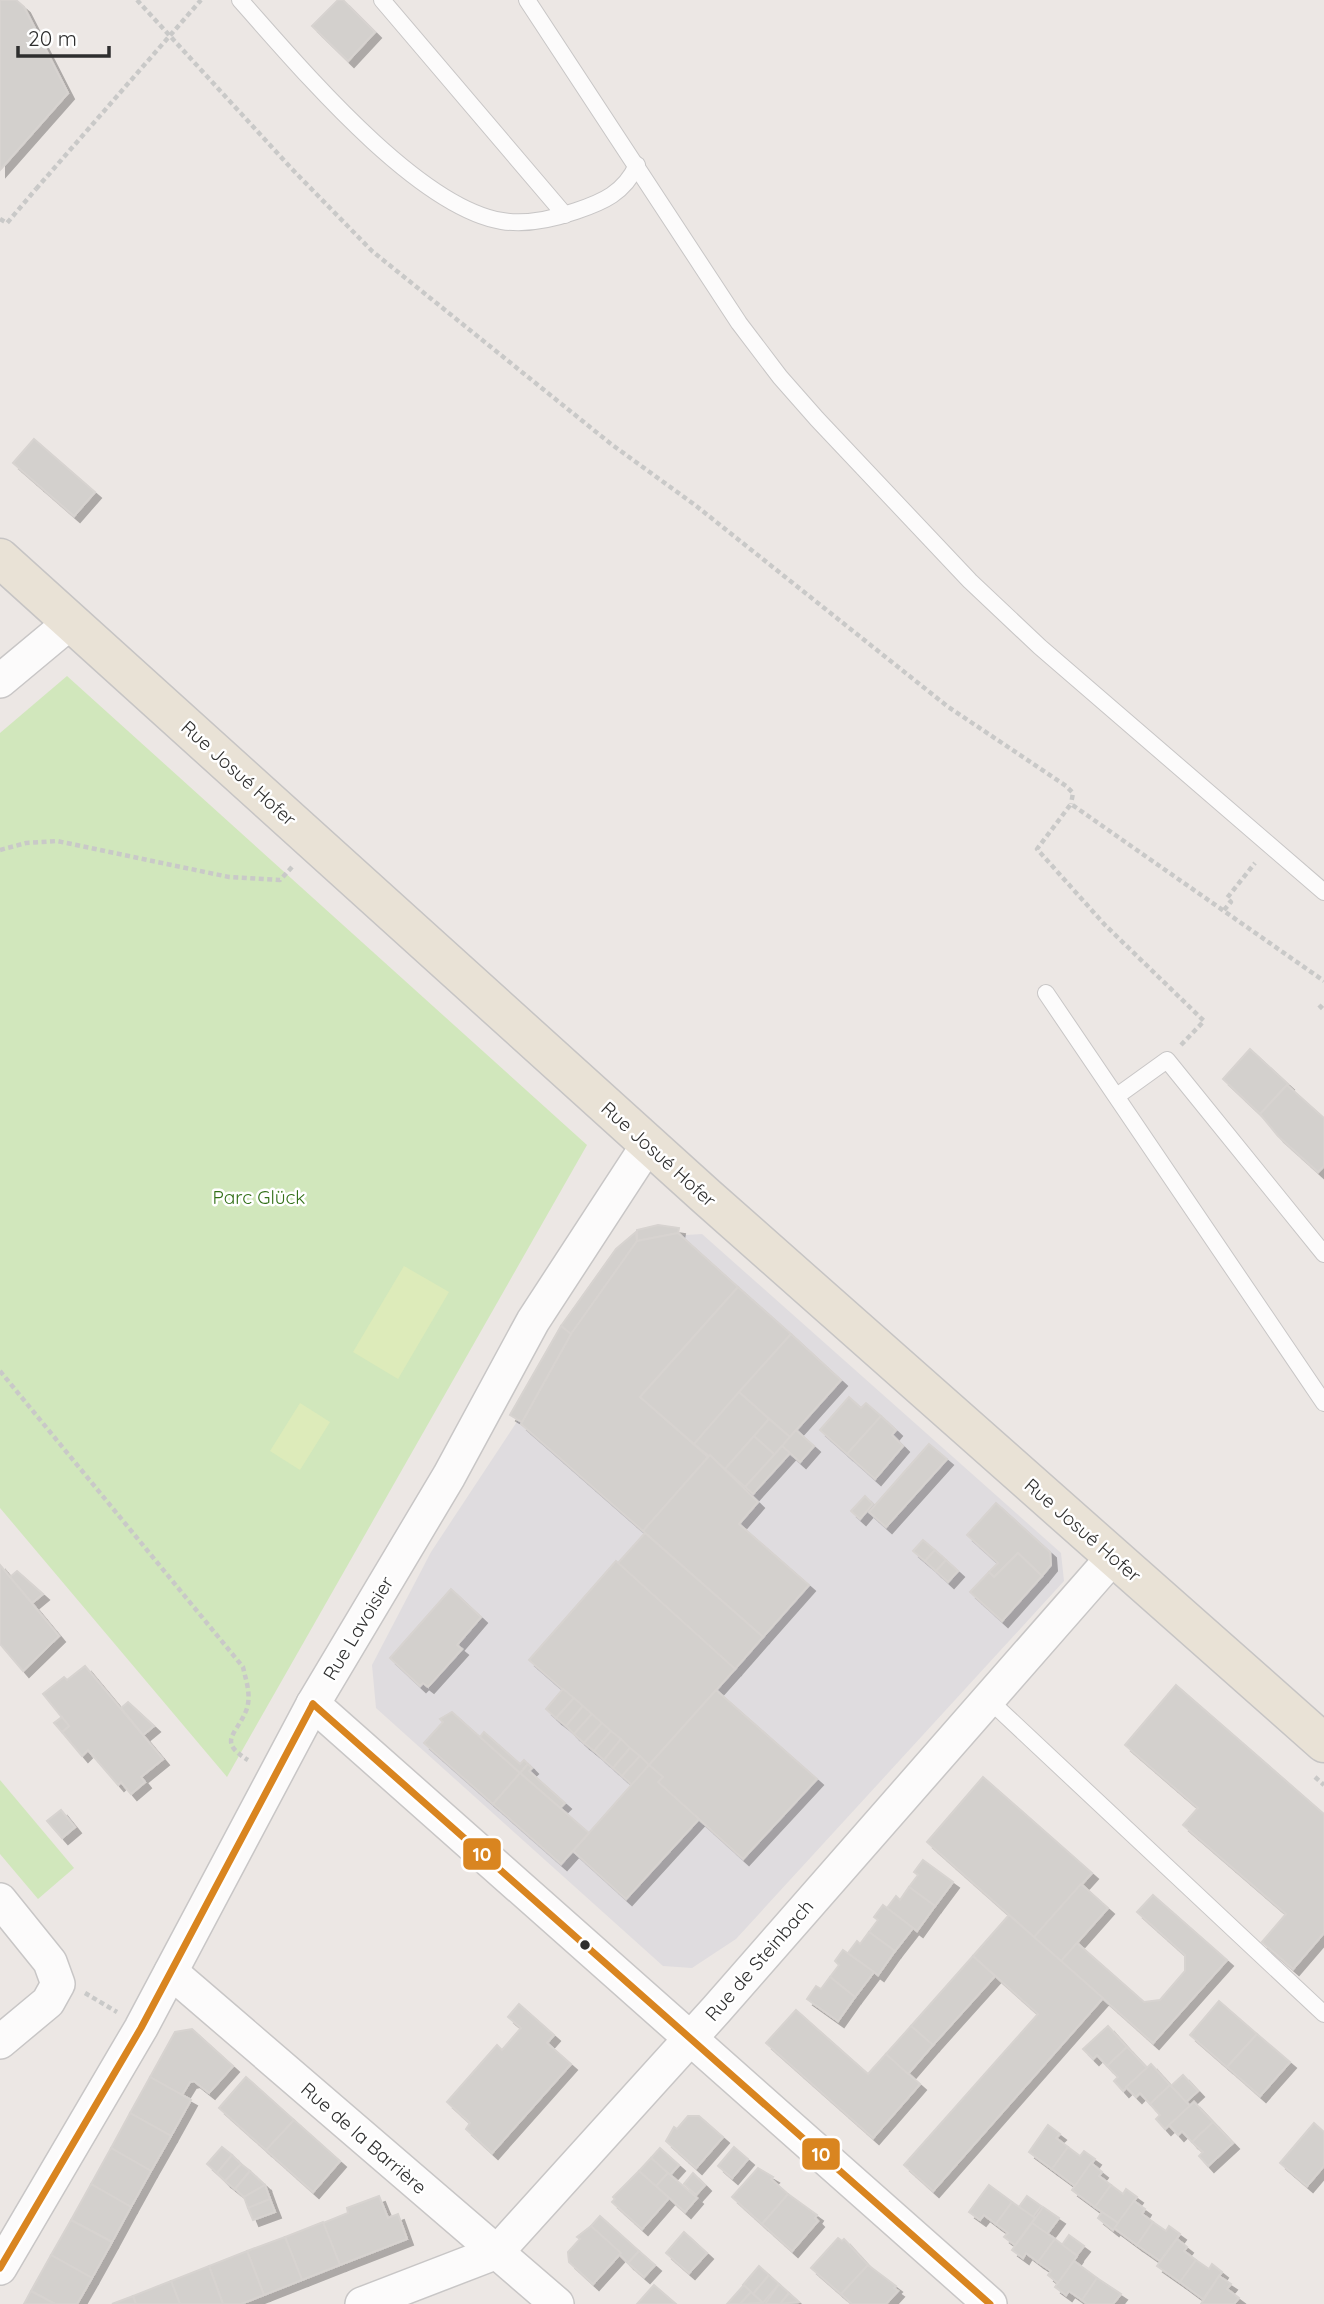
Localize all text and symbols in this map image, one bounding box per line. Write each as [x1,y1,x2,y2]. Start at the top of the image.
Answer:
scale bar [18,14,108,58]
text: 20 m [28,25,77,51]
street label: Rue Josué Hofer [176,715,302,831]
street label: Rue Josué Hofer [596,1096,722,1212]
park label: Parc Glück [213,1185,305,1209]
street label: Rue Josué Hofer [1020,1473,1147,1588]
street label: Rue Lavoisier [318,1571,399,1684]
line badge: 10 [462,1837,502,1871]
text: 10 [472,1842,492,1866]
street label: Rue de Steinbach [700,1894,818,2026]
unlabelled marker [578,1938,592,1952]
street label: Rue de la Barrière [296,2077,432,2199]
line badge: 10 [801,2137,841,2171]
text: 10 [811,2142,831,2166]

